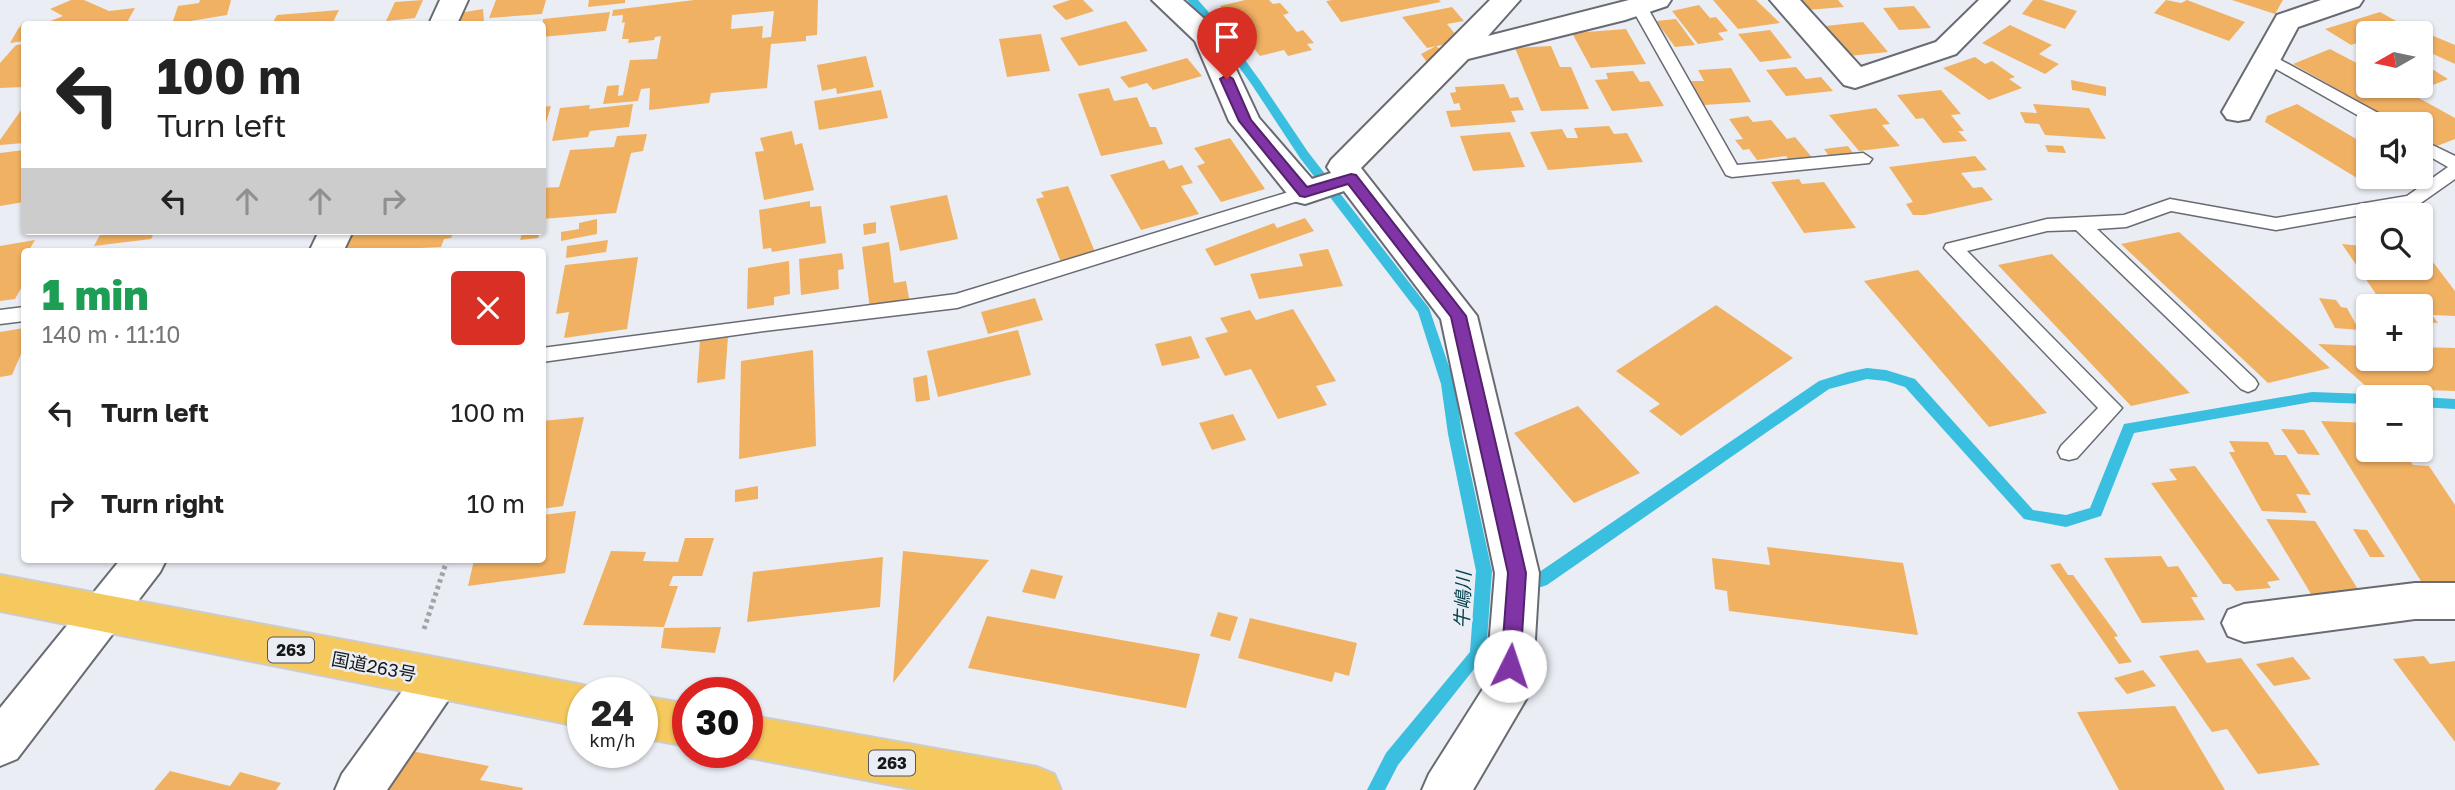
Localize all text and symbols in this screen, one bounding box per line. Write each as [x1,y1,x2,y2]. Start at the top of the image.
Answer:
pin [1197,7,1257,79]
icon: arrive [1208,18,1246,56]
north arrow [2356,21,2432,98]
map controls [2356,21,2433,462]
text: 100 m [157,46,301,105]
icon: left [42,49,133,140]
text: Turn left [157,106,286,144]
button: sound [2356,112,2433,189]
icon: left [155,182,193,220]
icon: ahead [228,182,266,220]
icon: ahead [301,182,339,220]
icon: right [374,182,412,220]
button: search [2356,203,2433,280]
text: 1 min [42,269,149,319]
button: close [451,271,525,345]
button: + [2356,294,2433,371]
text: 140 m · 11:10 [42,320,181,348]
button: − [2356,385,2433,462]
icon: left [42,394,80,432]
text: Turn left [101,397,209,428]
text: 100 m [451,397,525,428]
icon: right [42,485,80,523]
text: Turn right [101,488,224,519]
text: 10 m [467,488,525,519]
water label: 牛嶋川 [1450,569,1475,629]
position arrow [1473,629,1547,703]
road number: 263 [268,638,314,663]
street label: 国道263号 [330,647,418,685]
speed limit sign: 30 [672,677,763,768]
text: 24 [591,692,634,734]
text: km/h [590,729,635,751]
road number: 263 [869,750,915,776]

